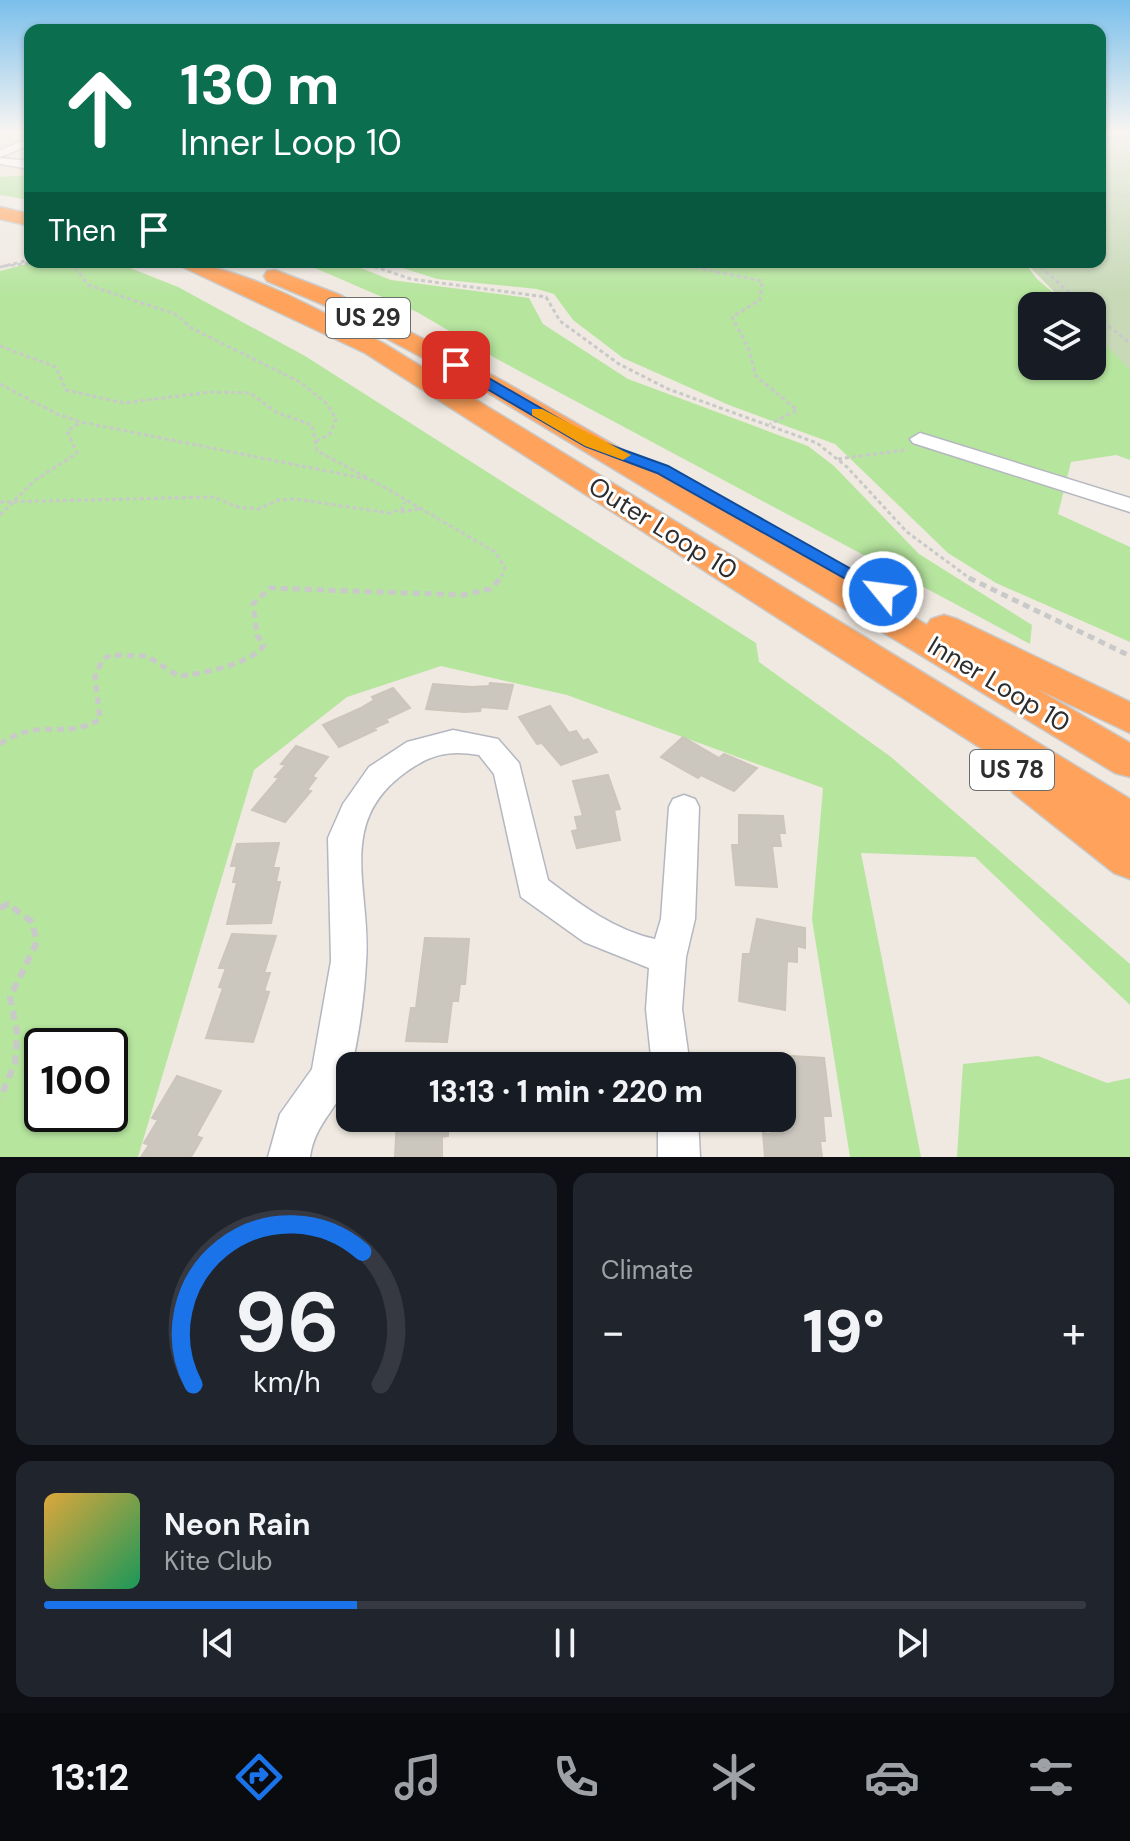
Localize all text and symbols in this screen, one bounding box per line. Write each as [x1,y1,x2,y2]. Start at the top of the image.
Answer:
text: 130 m [180,48,339,121]
icon: ahead [48,56,152,160]
text: Inner Loop 10 [180,119,402,166]
icon: arrive [132,208,176,252]
text: Then [48,211,116,250]
map controls [1018,292,1106,380]
button: layers [1018,292,1106,380]
road number: US 29 [326,298,410,338]
pin [422,331,490,399]
icon: arrive [434,343,478,387]
street label: Outer Loop 10 [582,469,744,587]
position arrow [841,550,925,634]
street label: Inner Loop 10 [922,628,1076,740]
road number: US 78 [970,750,1054,790]
speed limit sign: 100 [24,1028,128,1132]
text: 13:13 · 1 min · 220 m [429,1072,703,1111]
text: Climate [601,1253,693,1287]
text: 96 [234,1268,339,1377]
text: 19° [802,1292,885,1371]
text: − [601,1303,625,1361]
text: + [1062,1303,1086,1361]
text: km/h [253,1364,320,1401]
text: Neon Rain [164,1505,310,1544]
text: Kite Club [164,1544,273,1578]
icon: previous [196,1621,240,1665]
icon: pause [543,1621,587,1665]
icon: next [890,1621,934,1665]
icon: directions [231,1749,287,1805]
icon: music [390,1749,446,1805]
icon: phone [548,1749,604,1805]
icon: climate [706,1749,762,1805]
icon: car [864,1749,920,1805]
icon: filters [1023,1749,1079,1805]
text: 13:12 [51,1754,129,1801]

